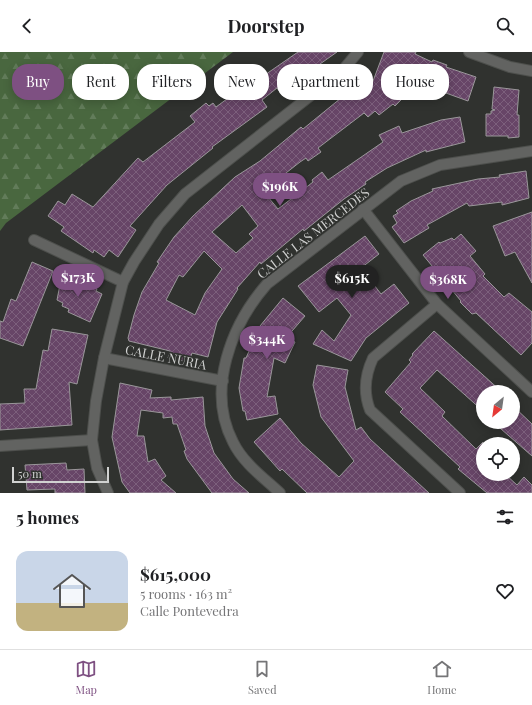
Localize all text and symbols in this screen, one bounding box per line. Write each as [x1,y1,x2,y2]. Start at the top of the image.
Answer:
text: Doorstep [227,14,305,38]
icon: back [16,15,38,37]
icon: search [494,15,516,37]
chip: Buy [12,64,64,100]
chip: Rent [72,64,129,100]
chip: Filters [137,64,206,100]
chip: New [214,64,269,100]
chip: Apartment [277,64,373,100]
chip: House [381,64,449,100]
pin: $196K [252,173,308,207]
text: $196K [262,177,298,194]
street label: CALLE LAS MERCEDES [253,183,372,282]
pin: $173K [50,264,106,298]
pin: $615K [324,265,380,299]
pin: $368K [420,266,476,300]
text: $173K [61,268,95,285]
text: $615K [335,269,369,286]
text: $368K [429,270,467,287]
pin: $344K [239,326,295,360]
text: $344K [249,330,285,347]
street label: CALLE NURIA [124,340,209,373]
north arrow [476,385,520,429]
map controls [476,385,520,481]
button: locate [476,437,520,481]
scale bar [12,465,109,484]
text: 50 m [18,466,42,481]
text: 5 homes [16,506,79,528]
icon: filters [494,506,516,528]
text: $615,000 [140,563,211,585]
icon: home [48,567,96,615]
icon: heart [494,580,516,602]
text: 5 rooms · 163 m² [140,585,232,602]
text: Calle Pontevedra [140,602,239,619]
tab: Map [75,658,97,697]
tab: Saved [248,658,277,697]
tab: Home [427,658,457,697]

